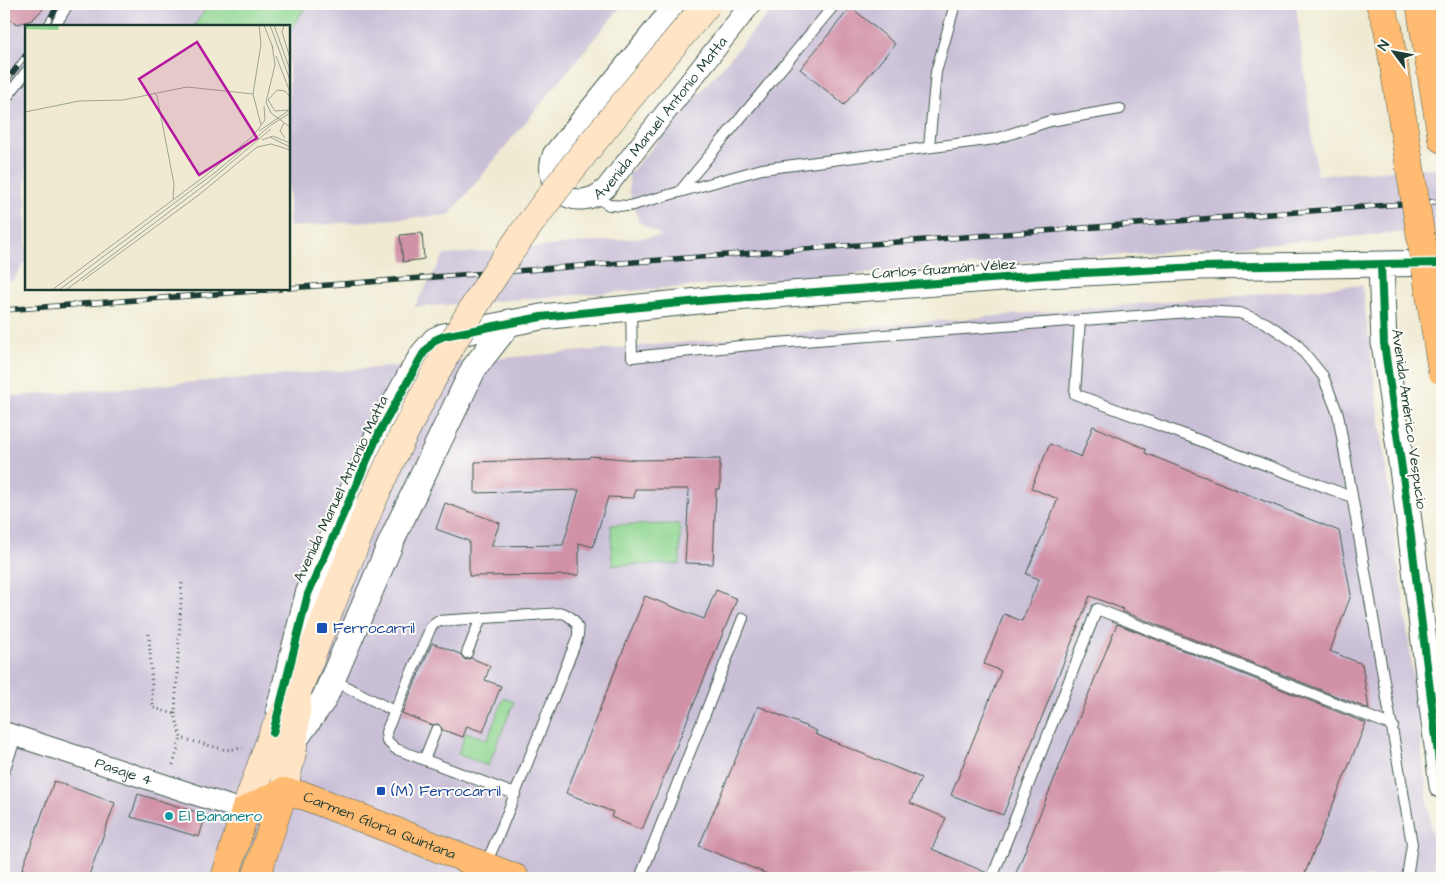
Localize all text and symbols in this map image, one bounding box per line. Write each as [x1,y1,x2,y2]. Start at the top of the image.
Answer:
inset map [25,25,290,290]
north arrow [1368,28,1418,78]
street label: Avenida Manuel Antonio Matta [589,32,732,205]
text: N [1373,36,1395,55]
street label: Carlos Guzmán Vélez [871,253,1017,285]
street label: Avenida Américo Vespucio [1386,328,1432,511]
street label: Avenida Manuel Antonio Matta [288,392,394,586]
place label: Ferrocarril [333,618,415,639]
marker: Ferrocarril [315,621,329,635]
street label: Pasaje 4 [92,752,155,790]
place label: (M) Ferrocarril [391,781,501,802]
marker: (M) Ferrocarril [375,785,387,797]
street label: Carmen Gloria Quintana [300,786,459,865]
place label: El Bananero [179,806,263,827]
marker: El Bananero [163,810,175,822]

